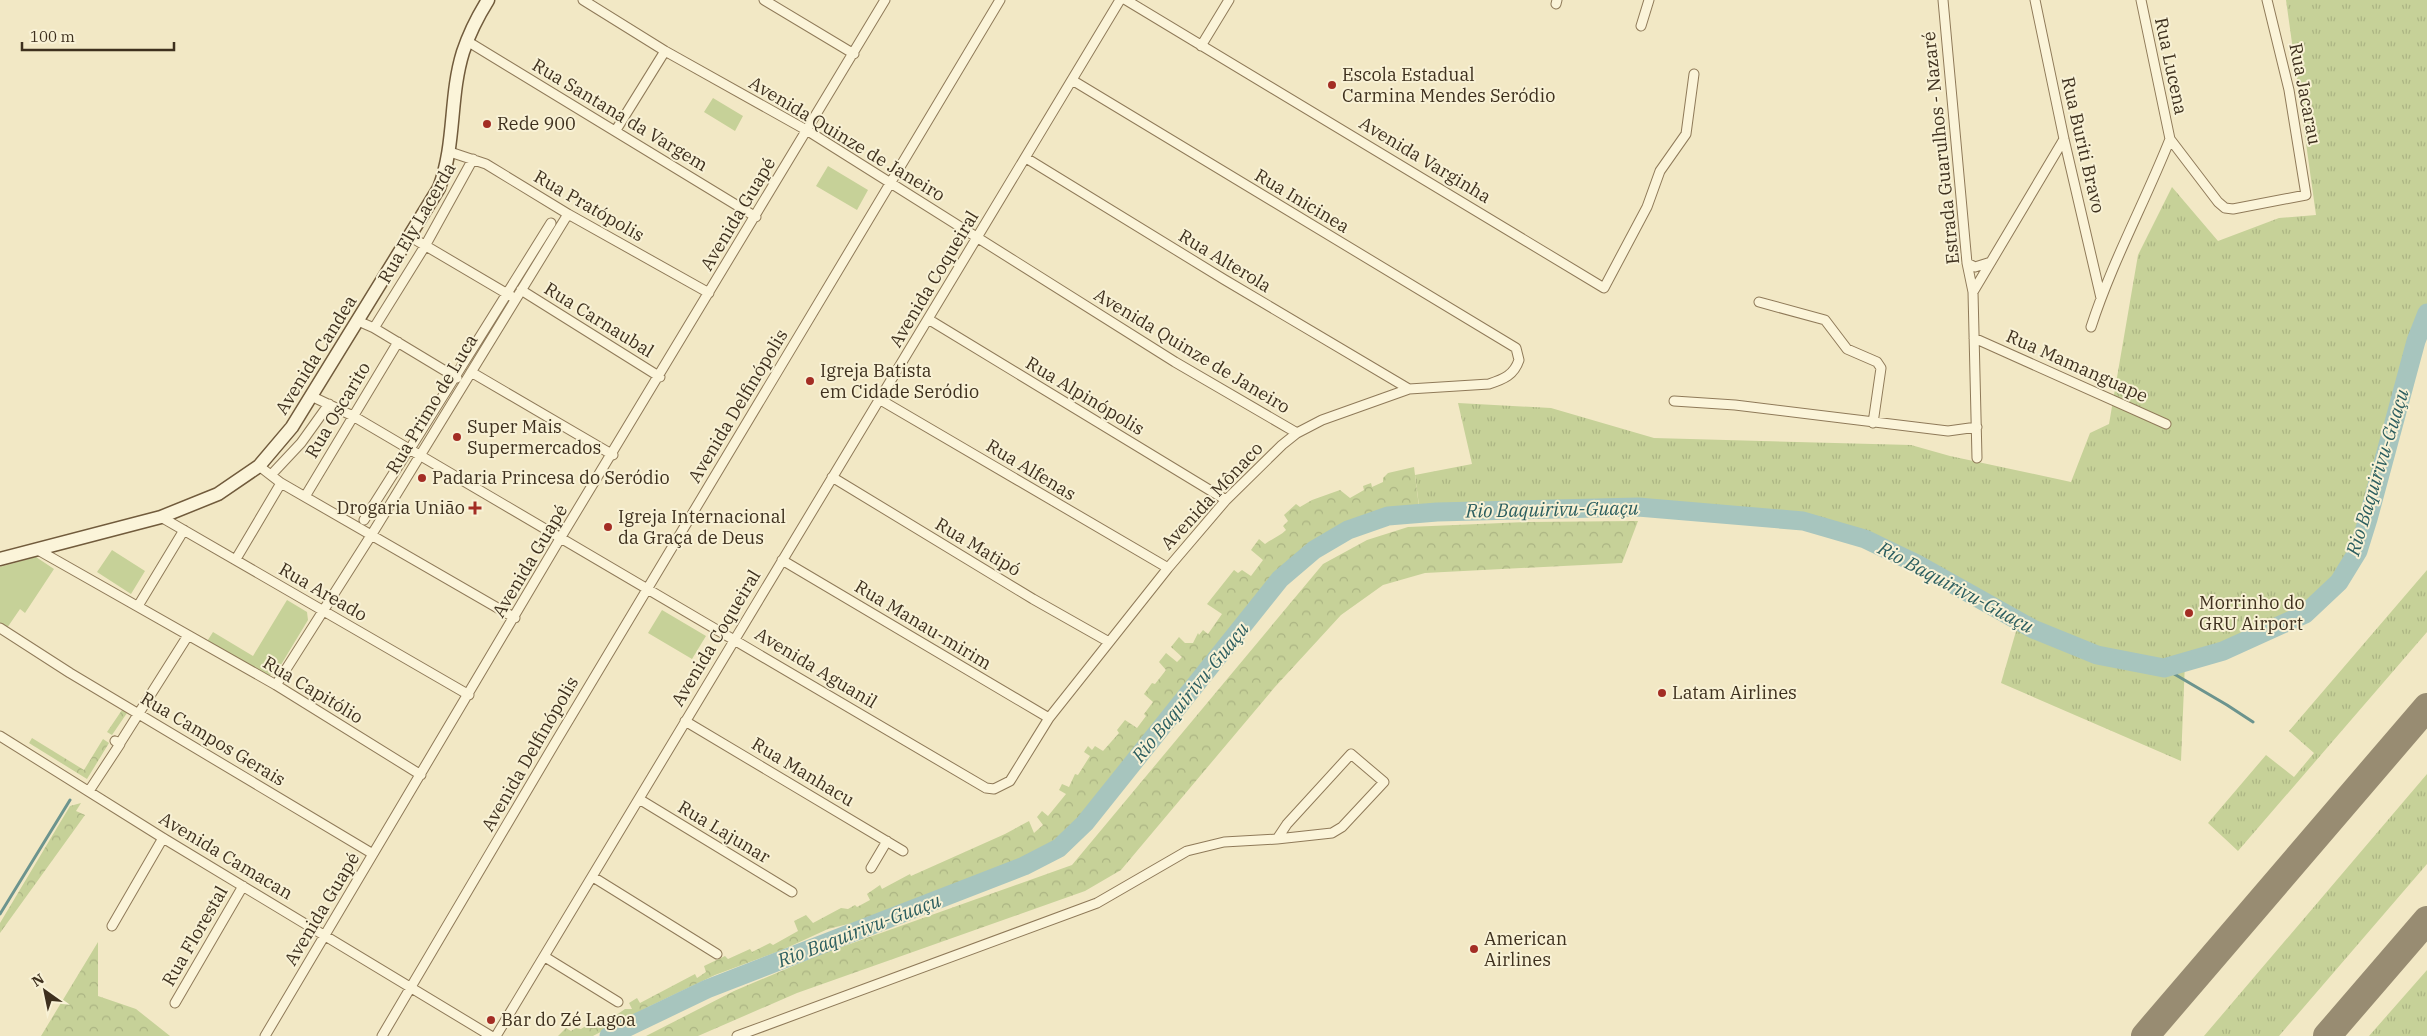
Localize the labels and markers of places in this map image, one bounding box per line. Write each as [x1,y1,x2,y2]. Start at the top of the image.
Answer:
place label: Escola Estadual Carmina Mendes Seródio [1342,63,1555,107]
marker: Escola Estadual Carmina Mendes Seródio [1326,79,1338,91]
place label: Rede 900 [497,112,576,135]
marker: Rede 900 [481,118,493,130]
place label: Igreja Batista em Cidade Seródio [820,359,979,403]
marker: Igreja Batista em Cidade Seródio [804,375,816,387]
place label: Super Mais Supermercados [467,415,601,459]
marker: Super Mais Supermercados [451,431,463,443]
place label: Padaria Princesa do Seródio [432,466,670,489]
marker: Padaria Princesa do Seródio [416,472,428,484]
place label: Drogaria União [337,496,465,519]
marker: Drogaria União [469,502,481,514]
place label: Igreja Internacional da Graça de Deus [618,505,786,549]
marker: Igreja Internacional da Graça de Deus [602,521,614,533]
place label: Morrinho do GRU Airport [2199,591,2305,635]
marker: Morrinho do GRU Airport [2183,607,2195,619]
place label: Latam Airlines [1672,681,1797,704]
marker: Latam Airlines [1656,687,1668,699]
place label: American Airlines [1484,927,1567,971]
marker: American Airlines [1468,943,1480,955]
place label: Bar do Zé Lagoa [501,1008,636,1031]
marker: Bar do Zé Lagoa [485,1014,497,1026]

